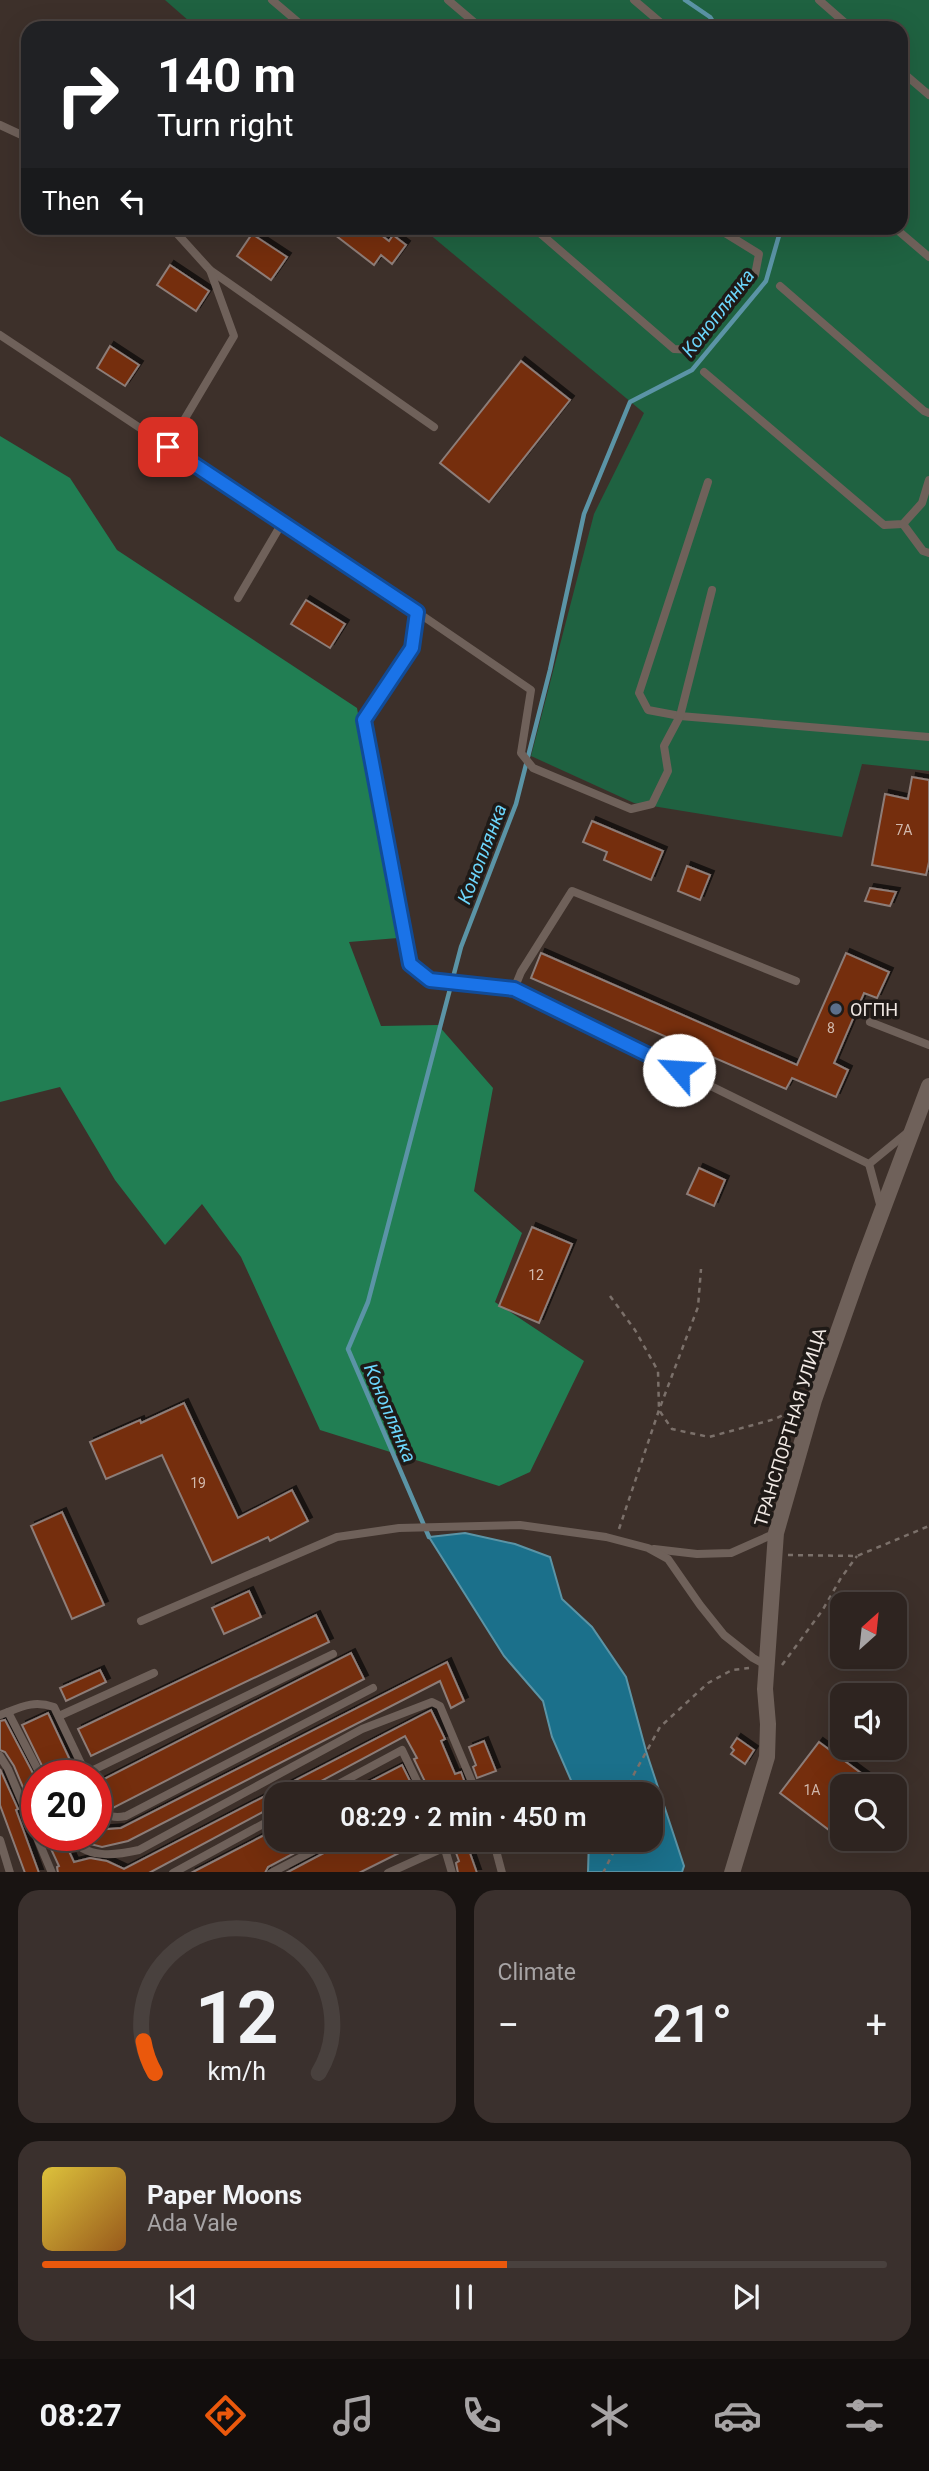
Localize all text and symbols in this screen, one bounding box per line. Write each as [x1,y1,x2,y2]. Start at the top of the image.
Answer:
text: 140 m [157,47,296,104]
icon: right [42,49,133,140]
text: Turn right [157,106,293,144]
icon: left [114,182,152,220]
text: Then [42,186,100,216]
water label: Коноплянка [677,264,759,362]
pin [138,417,198,477]
icon: arrive [149,428,187,466]
water label: Коноплянка [452,801,512,907]
house number: 7А [895,822,913,838]
place label: ОГПН [850,999,898,1020]
marker: ОГПН [828,1001,844,1017]
house number: 8 [827,1020,835,1036]
position arrow [642,1033,716,1107]
house number: 12 [528,1267,544,1283]
street label: ТРАНСПОРТНАЯ УЛИЦА [750,1325,830,1529]
water label: Коноплянка [359,1360,421,1466]
house number: 19 [190,1475,206,1491]
north arrow [830,1592,906,1670]
map controls [830,1592,907,1851]
button: sound [830,1683,907,1760]
speed limit sign: 20 [21,1760,112,1851]
button: search [830,1774,907,1851]
house number: 1А [803,1782,821,1798]
text: 08:29 · 2 min · 450 m [340,1802,587,1832]
text: Climate [498,1959,576,1986]
text: 12 [195,1975,279,2061]
text: 21° [653,1994,732,2055]
text: − [498,2003,519,2047]
text: + [865,2003,887,2047]
text: km/h [207,2056,266,2085]
text: Paper Moons [147,2180,302,2210]
text: Ada Vale [147,2210,238,2237]
icon: previous [164,2278,202,2316]
icon: pause [445,2278,483,2316]
icon: next [727,2278,765,2316]
icon: directions [201,2391,250,2440]
icon: music [329,2391,378,2440]
icon: phone [457,2391,506,2440]
icon: climate [585,2391,634,2440]
icon: car [713,2391,762,2440]
icon: filters [840,2391,889,2440]
text: 08:27 [39,2396,122,2434]

